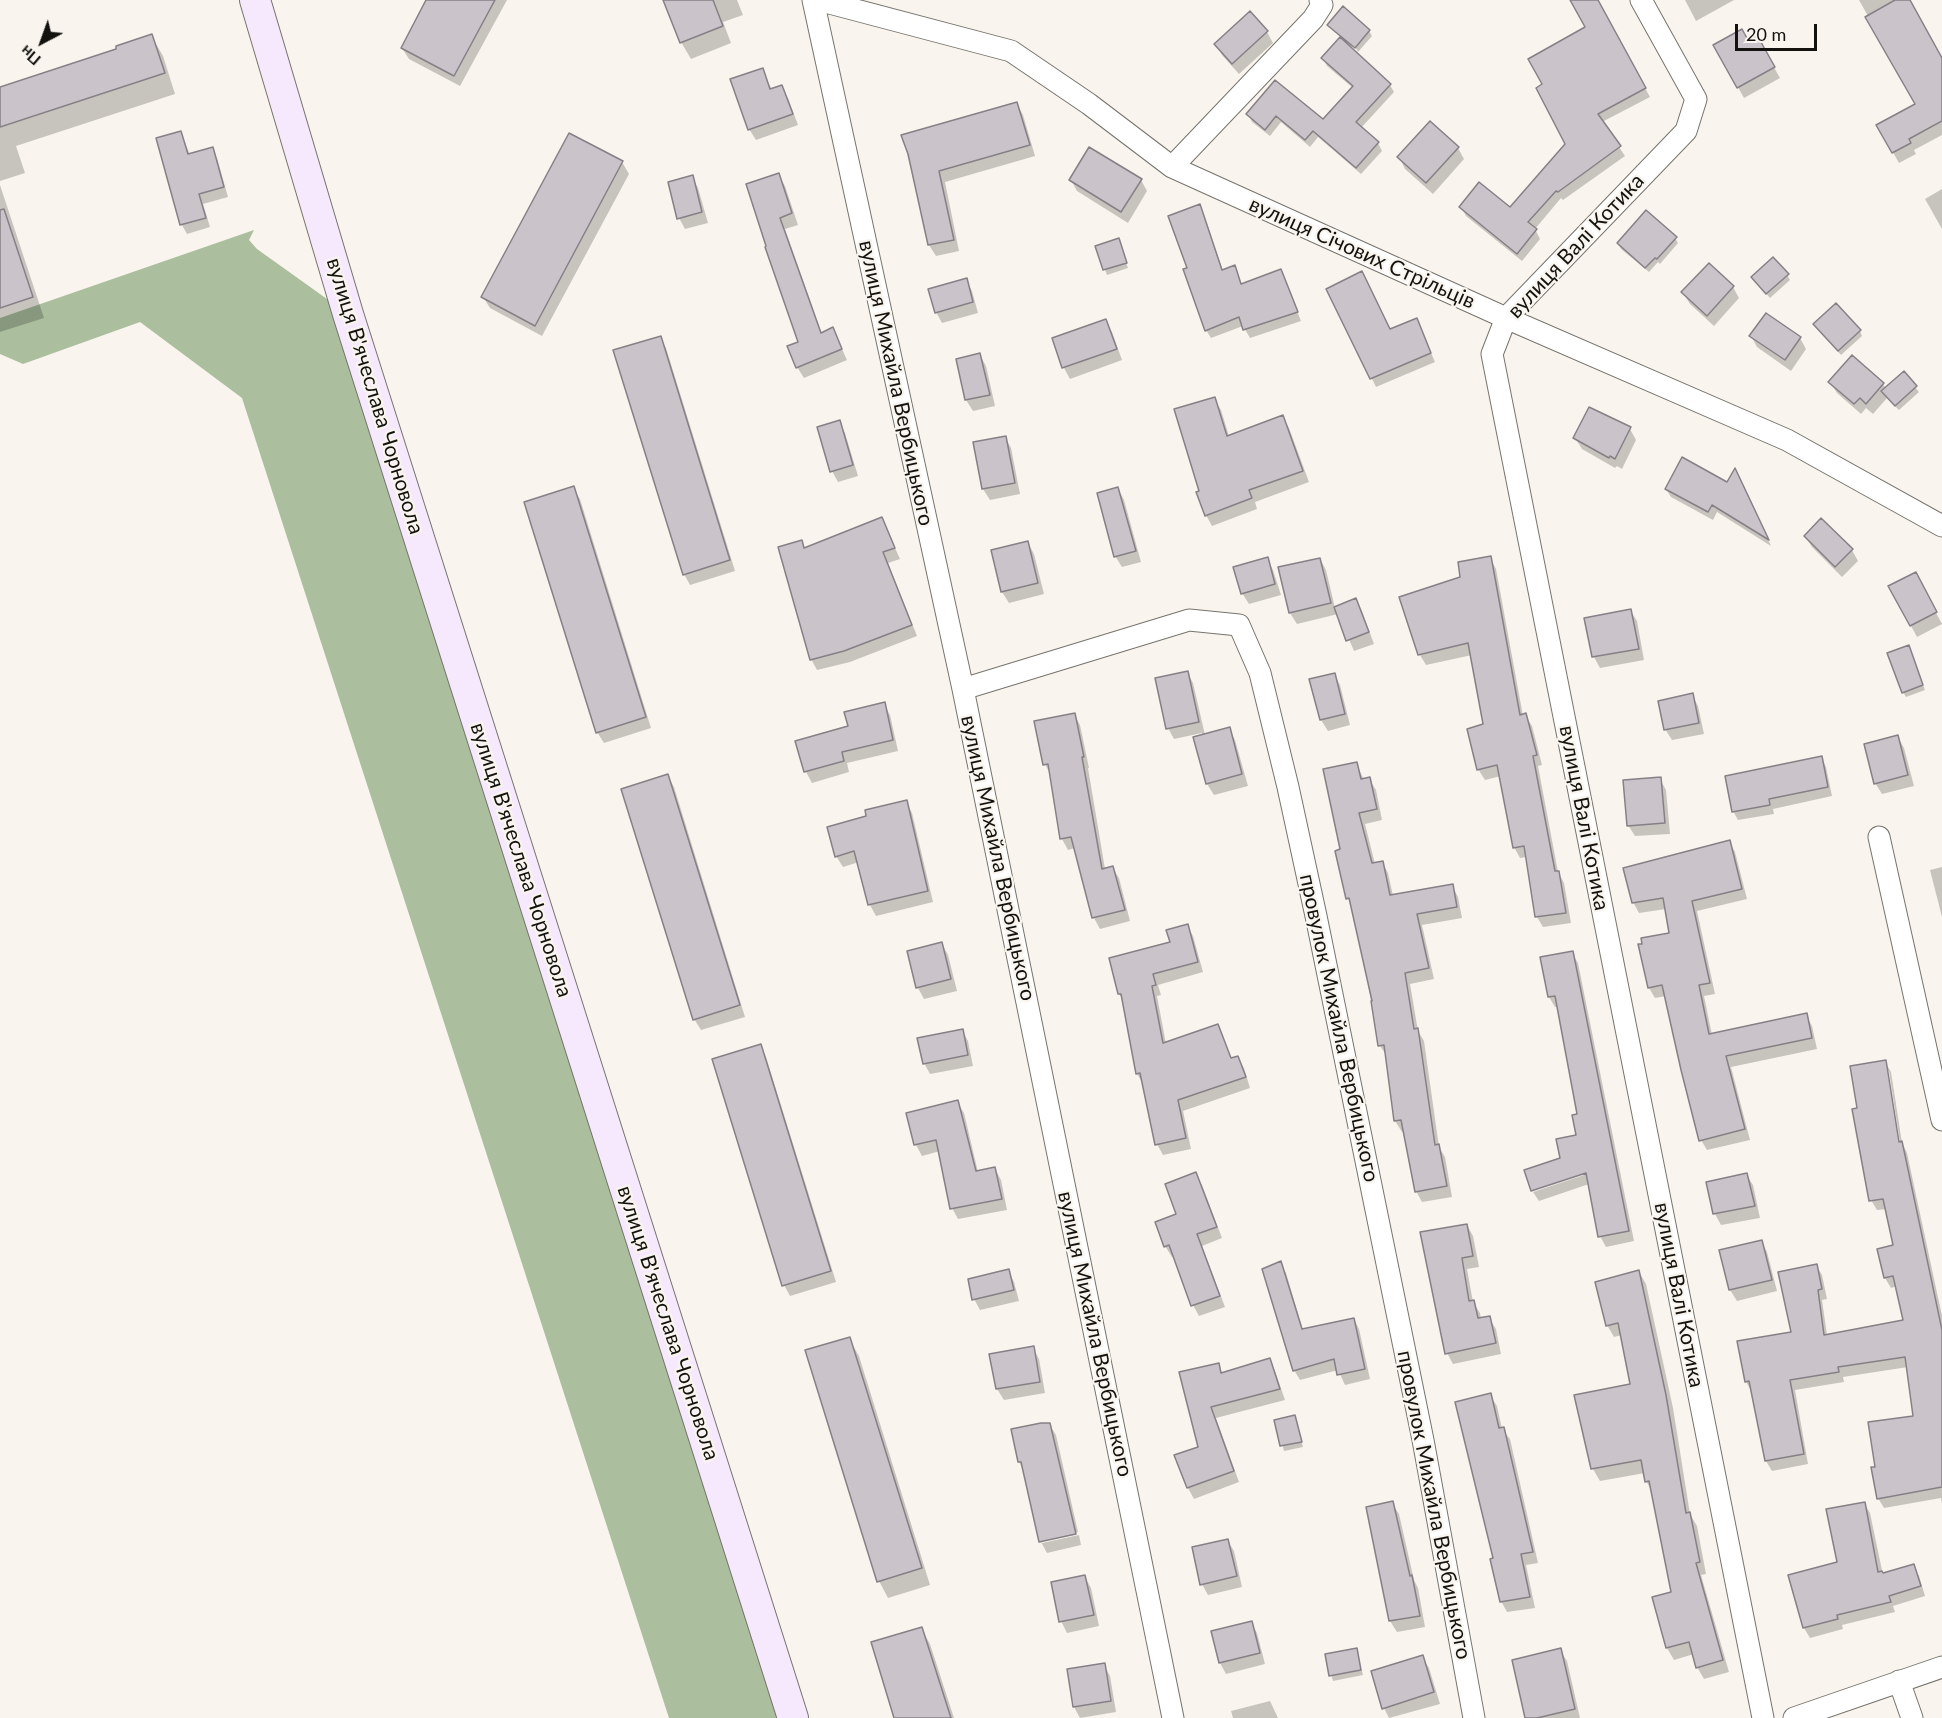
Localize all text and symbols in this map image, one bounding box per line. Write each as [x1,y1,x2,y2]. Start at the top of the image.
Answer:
north arrow [12,12,72,72]
scale bar [1738,12,1820,50]
text: 20 m [1746,23,1786,45]
text: Пн [16,42,44,70]
street label: вулиця Валі Котика [1503,169,1649,323]
street label: вулиця Січових Стрільців [1245,192,1479,314]
street label: вулиця Михайла Вербицького [853,238,939,528]
street label: вулиця В'ячеслава Чорновола [321,255,429,537]
street label: вулиця Михайла Вербицького [955,713,1041,1003]
street label: вулиця В'ячеслава Чорновола [465,719,577,1001]
street label: вулиця Валі Котика [1554,723,1614,913]
street label: провулок Михайла Вербицького [1294,872,1384,1184]
street label: вулиця В'ячеслава Чорновола [612,1182,724,1464]
street label: вулиця Михайла Вербицького [1052,1189,1138,1479]
street label: вулиця Валі Котика [1649,1200,1709,1390]
street label: провулок Михайла Вербицького [1392,1348,1476,1662]

